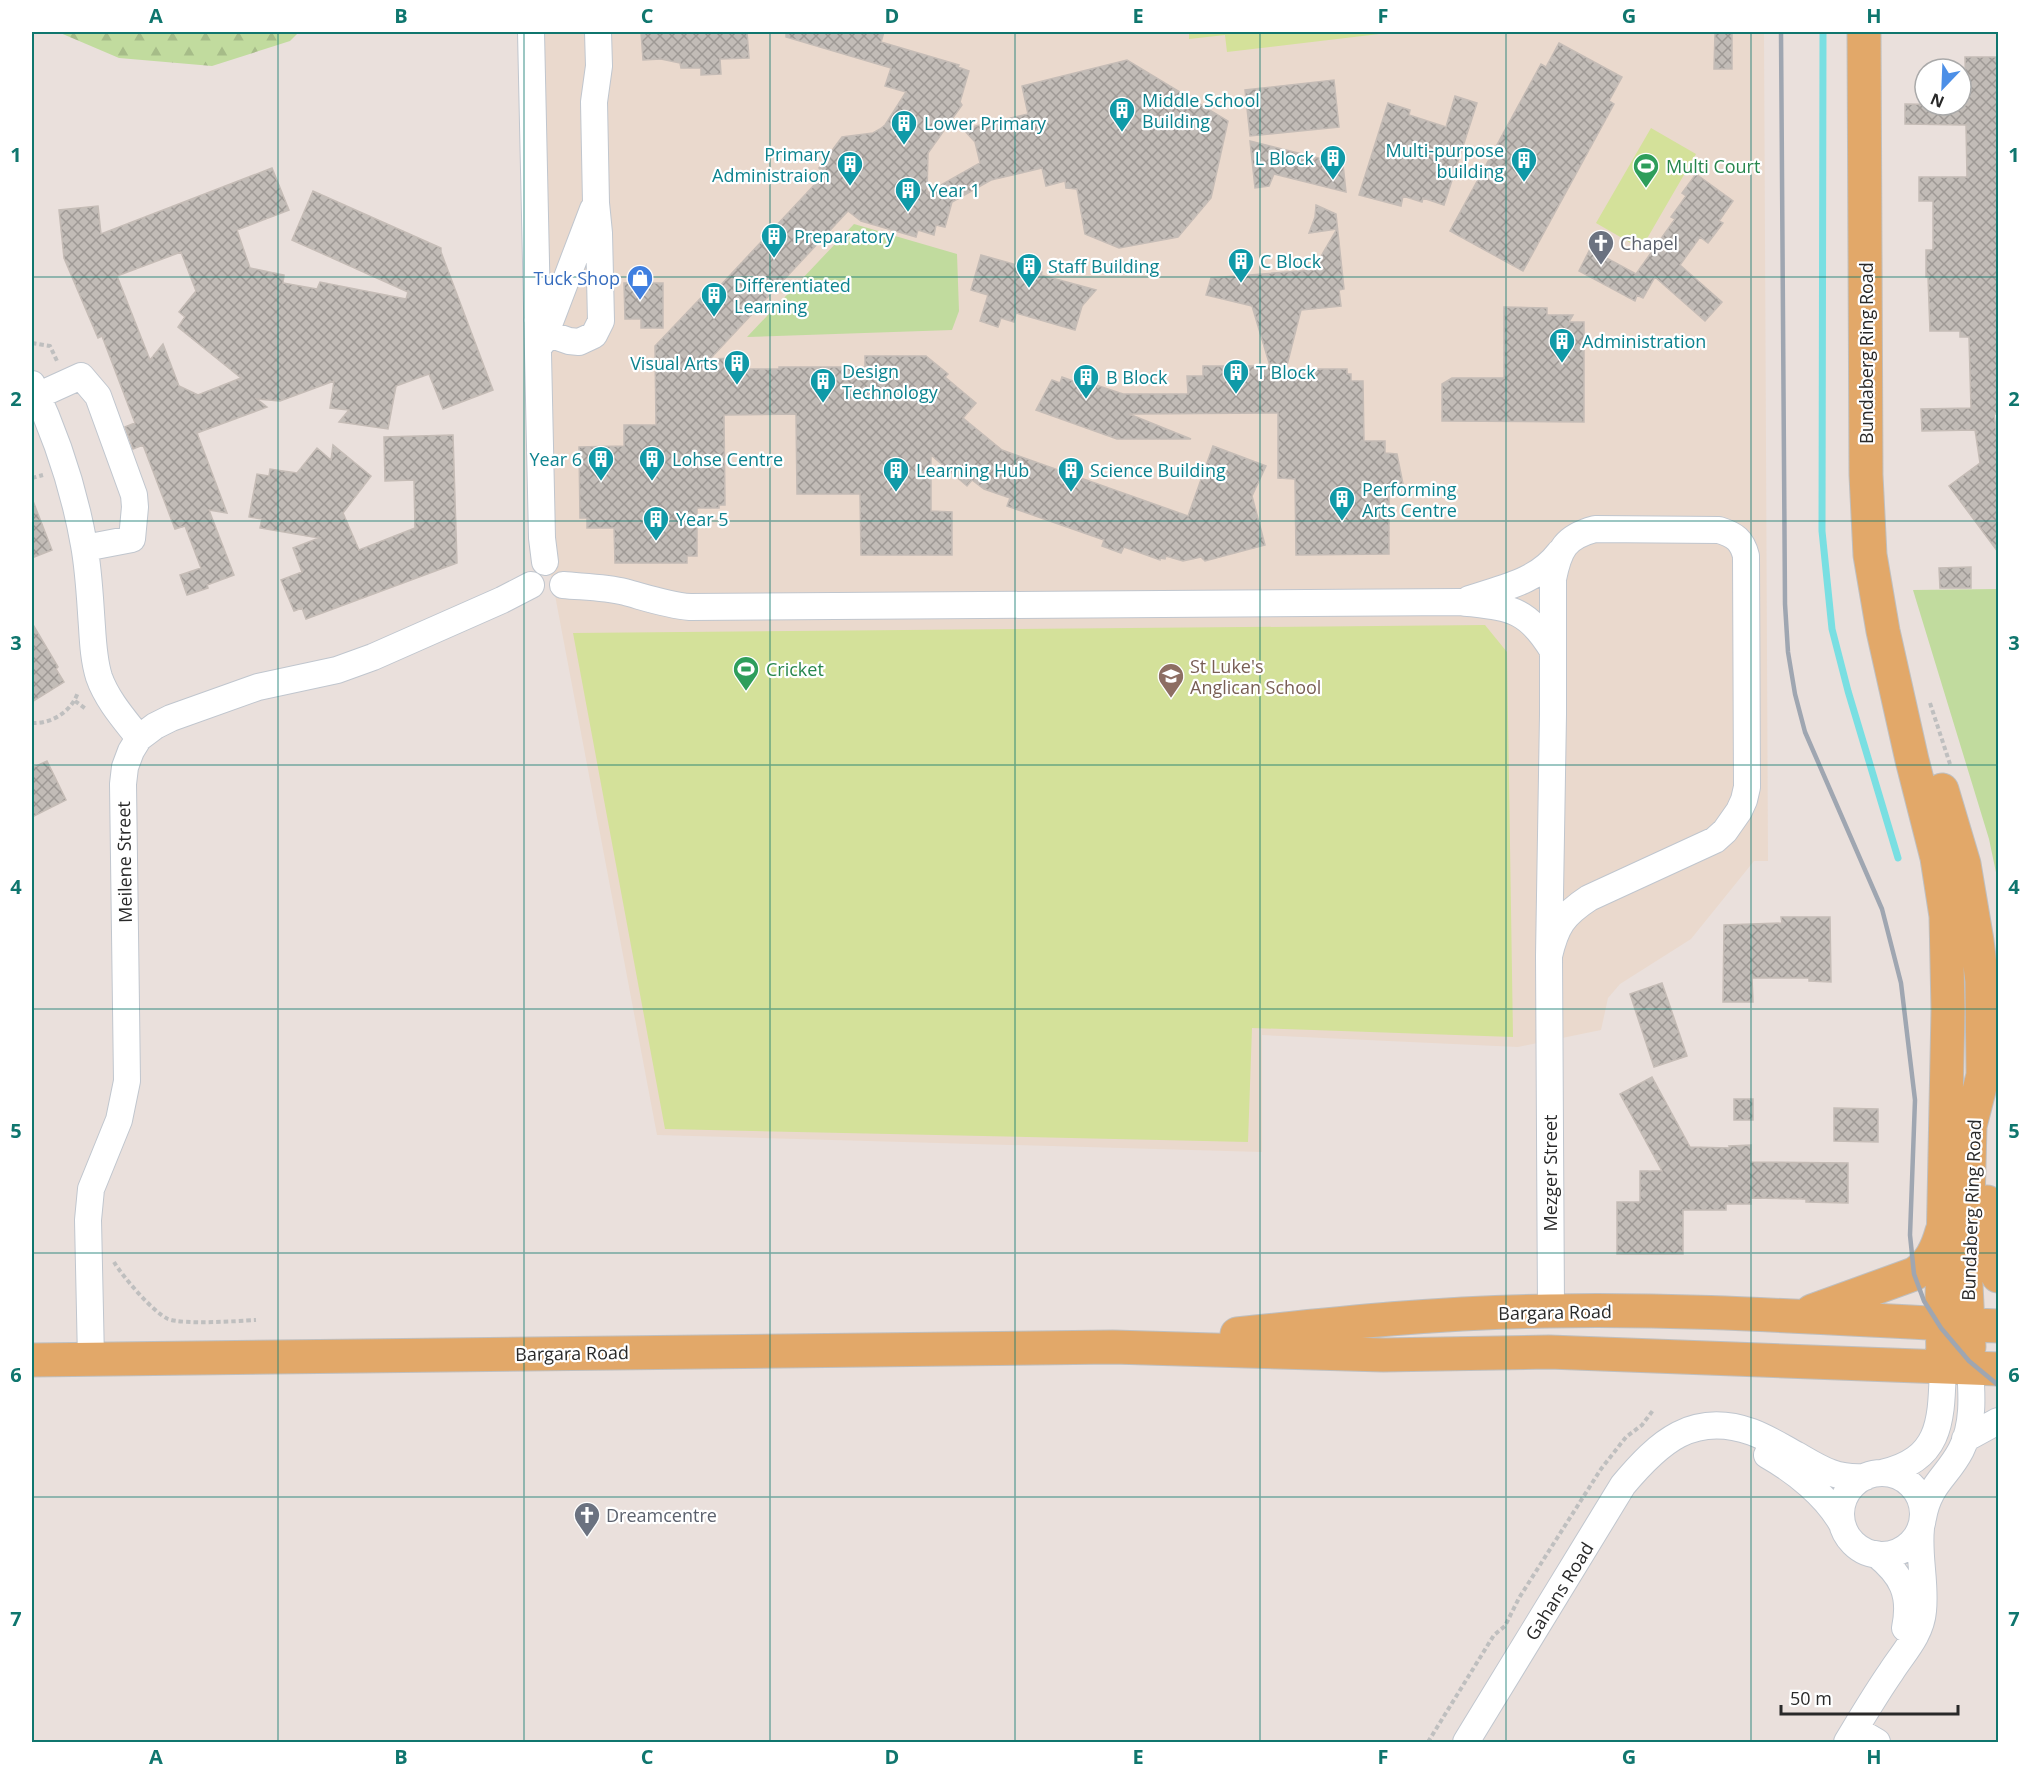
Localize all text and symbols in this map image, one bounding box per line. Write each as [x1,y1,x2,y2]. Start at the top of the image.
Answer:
text: A [149,2,163,29]
text: B [394,2,408,29]
text: C [641,2,654,29]
text: D [885,2,899,29]
text: E [1132,2,1144,29]
text: F [1378,2,1388,29]
text: G [1622,2,1636,29]
text: H [1866,2,1882,29]
north arrow [1913,57,1973,117]
place label: Middle School Building [1142,88,1260,133]
text: N [1927,88,1947,113]
building icon: Middle School Building [1107,95,1137,133]
building icon: Lower Primary [889,108,919,146]
place label: Lower Primary [924,111,1047,135]
place label: Multi-purpose building [1386,138,1504,183]
text: 1 [10,141,22,168]
text: 1 [2008,141,2020,168]
place label: Primary Administraion [712,142,831,187]
building icon: L Block [1318,143,1348,181]
building icon: Multi-purpose building [1509,145,1539,183]
place label: L Block [1255,146,1315,170]
building icon: Primary Administraion [835,149,865,187]
sports icon: Multi Court [1631,151,1661,189]
place label: Multi Court [1666,154,1760,178]
building icon: Year 1 [893,175,923,213]
place label: Year 1 [928,178,981,202]
building icon: Preparatory [759,221,789,259]
place label: Preparatory [794,224,895,248]
church icon: Chapel [1586,228,1616,266]
place label: Chapel [1620,231,1678,255]
building icon: C Block [1226,246,1256,284]
place label: C Block [1260,249,1322,273]
building icon: Staff Building [1014,251,1044,289]
place label: Staff Building [1048,254,1159,278]
street label: Bundaberg Ring Road [1854,262,1878,444]
shop icon: Tuck Shop [625,263,655,301]
place label: Tuck Shop [534,266,620,290]
place label: Differentiated Learning [734,273,851,318]
building icon: Differentiated Learning [699,280,729,318]
building icon: Administration [1547,326,1577,364]
place label: Administration [1582,329,1706,353]
building icon: Visual Arts [722,348,752,386]
place label: Visual Arts [630,351,718,375]
building icon: T Block [1221,357,1251,395]
place label: Design Technology [842,359,939,404]
place label: T Block [1256,360,1316,384]
building icon: B Block [1071,362,1101,400]
place label: B Block [1106,365,1168,389]
building icon: Design Technology [808,366,838,404]
text: 2 [10,385,22,412]
text: 2 [2008,385,2020,412]
building icon: Year 6 [586,444,616,482]
building icon: Lohse Centre [637,444,667,482]
place label: Year 6 [530,447,582,471]
place label: Lohse Centre [672,447,783,471]
building icon: Learning Hub [881,455,911,493]
building icon: Science Building [1056,455,1086,493]
place label: Learning Hub [916,458,1029,482]
place label: Science Building [1090,458,1226,482]
place label: Performing Arts Centre [1362,477,1457,522]
building icon: Performing Arts Centre [1327,484,1357,522]
building icon: Year 5 [641,504,671,542]
place label: Year 5 [676,507,729,531]
text: 3 [10,629,22,656]
text: 3 [2008,629,2020,656]
sports icon: Cricket [731,654,761,692]
place label: St Luke's Anglican School [1190,654,1321,699]
place label: Cricket [766,657,824,681]
school or university icon: St Luke's Anglican School [1156,661,1186,699]
street label: Meilene Street [111,801,137,923]
text: 4 [10,873,22,900]
text: 4 [2008,873,2020,900]
street label: Mezger Street [1538,1115,1562,1231]
text: 5 [10,1117,22,1144]
text: 5 [2008,1117,2020,1144]
street label: Bundaberg Ring Road [1956,1119,1986,1301]
street label: Bargara Road [1498,1299,1612,1325]
street label: Bargara Road [515,1340,629,1366]
text: 6 [10,1361,22,1388]
text: 6 [2008,1361,2020,1388]
church icon: Dreamcentre [572,1500,602,1538]
place label: Dreamcentre [606,1503,717,1527]
street label: Gahans Road [1519,1537,1599,1645]
text: 7 [10,1605,22,1632]
text: 7 [2008,1605,2020,1632]
scale bar [1781,1678,1958,1716]
text: 50 m [1790,1686,1832,1710]
text: A [149,1743,163,1770]
text: B [394,1743,408,1770]
text: C [641,1743,654,1770]
text: D [885,1743,899,1770]
text: E [1132,1743,1144,1770]
text: F [1378,1743,1388,1770]
text: G [1622,1743,1636,1770]
text: H [1866,1743,1882,1770]

